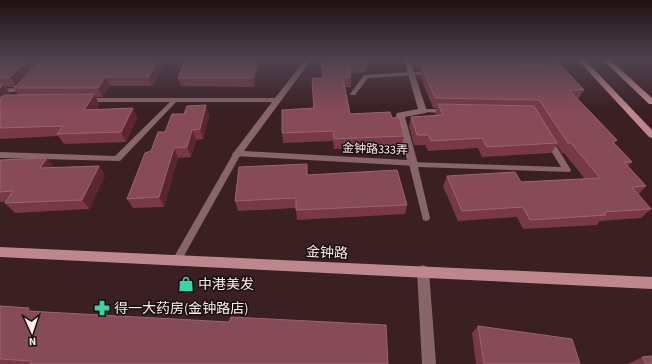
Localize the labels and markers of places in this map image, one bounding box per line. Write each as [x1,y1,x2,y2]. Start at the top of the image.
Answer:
shop icon: 中港美发 [177,275,195,293]
place label: 中港美发 [198,275,254,295]
pharmacy icon: 得一大药房(金钟路店) [93,299,111,317]
place label: 得一大药房(金钟路店) [114,299,248,319]

